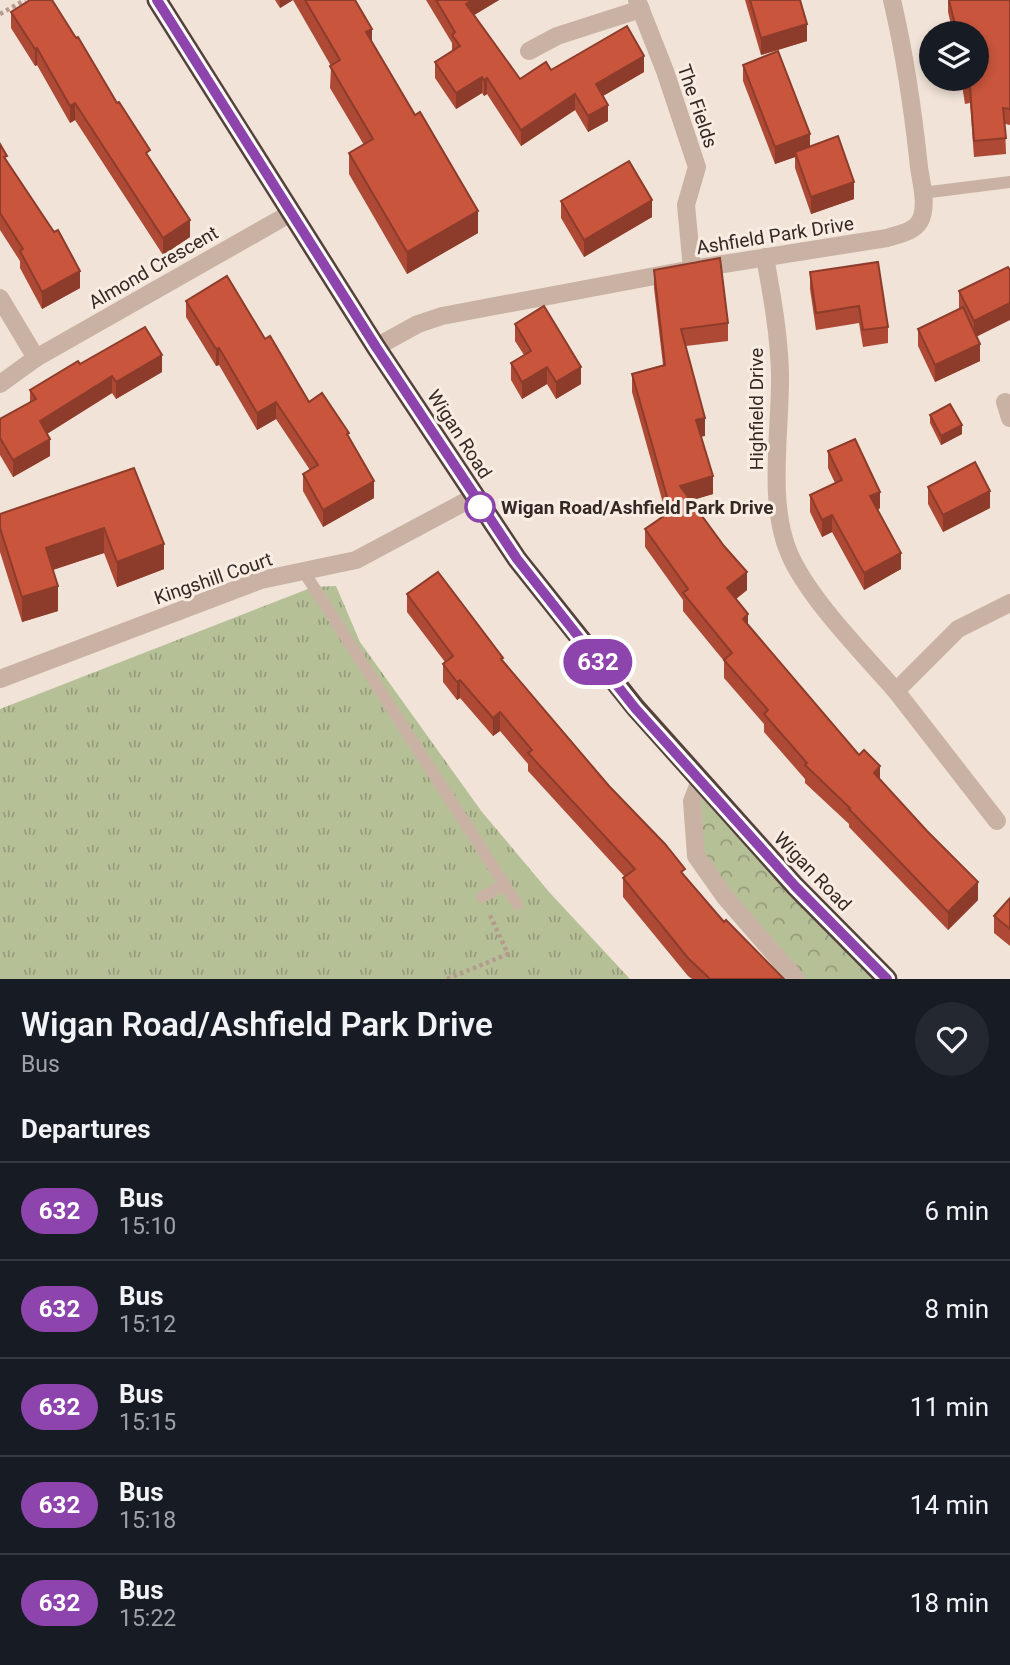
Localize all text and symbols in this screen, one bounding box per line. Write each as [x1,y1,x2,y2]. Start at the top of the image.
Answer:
map controls [919,21,989,91]
button: layers [919,21,989,91]
street label: The Fields [673,61,723,151]
street label: Ashfield Park Drive [695,212,855,259]
street label: Almond Crescent [84,221,222,314]
street label: Highfield Drive [745,348,768,470]
street label: Wigan Road [422,386,497,483]
marker: Wigan Road/Ashfield Park Drive [465,492,495,522]
place label: Wigan Road/Ashfield Park Drive [501,496,774,519]
street label: Kingshill Court [151,548,275,609]
line badge: 632 [558,639,638,685]
text: 632 [577,648,619,676]
street label: Wigan Road [769,827,856,916]
button: heart [915,1002,989,1076]
text: Wigan Road/Ashfield Park Drive [21,1005,493,1044]
text: Bus [21,1051,60,1078]
text: Departures [21,1114,151,1144]
text: Bus [119,1183,164,1213]
text: 6 min [924,1196,989,1226]
text: 632 [39,1197,80,1225]
text: 15:10 [119,1213,176,1240]
text: Bus [119,1281,164,1311]
text: 8 min [924,1294,989,1324]
text: 632 [39,1295,80,1323]
text: 15:12 [119,1311,176,1338]
text: Bus [119,1379,164,1409]
text: 11 min [910,1392,989,1422]
text: 632 [39,1393,80,1421]
text: 15:15 [119,1409,176,1436]
text: Bus [119,1477,164,1507]
text: 14 min [910,1490,989,1520]
text: 632 [39,1491,80,1519]
text: 15:18 [119,1507,176,1534]
text: Bus [119,1575,164,1605]
text: 18 min [910,1588,989,1618]
text: 632 [39,1589,80,1617]
text: 15:22 [119,1605,176,1632]

